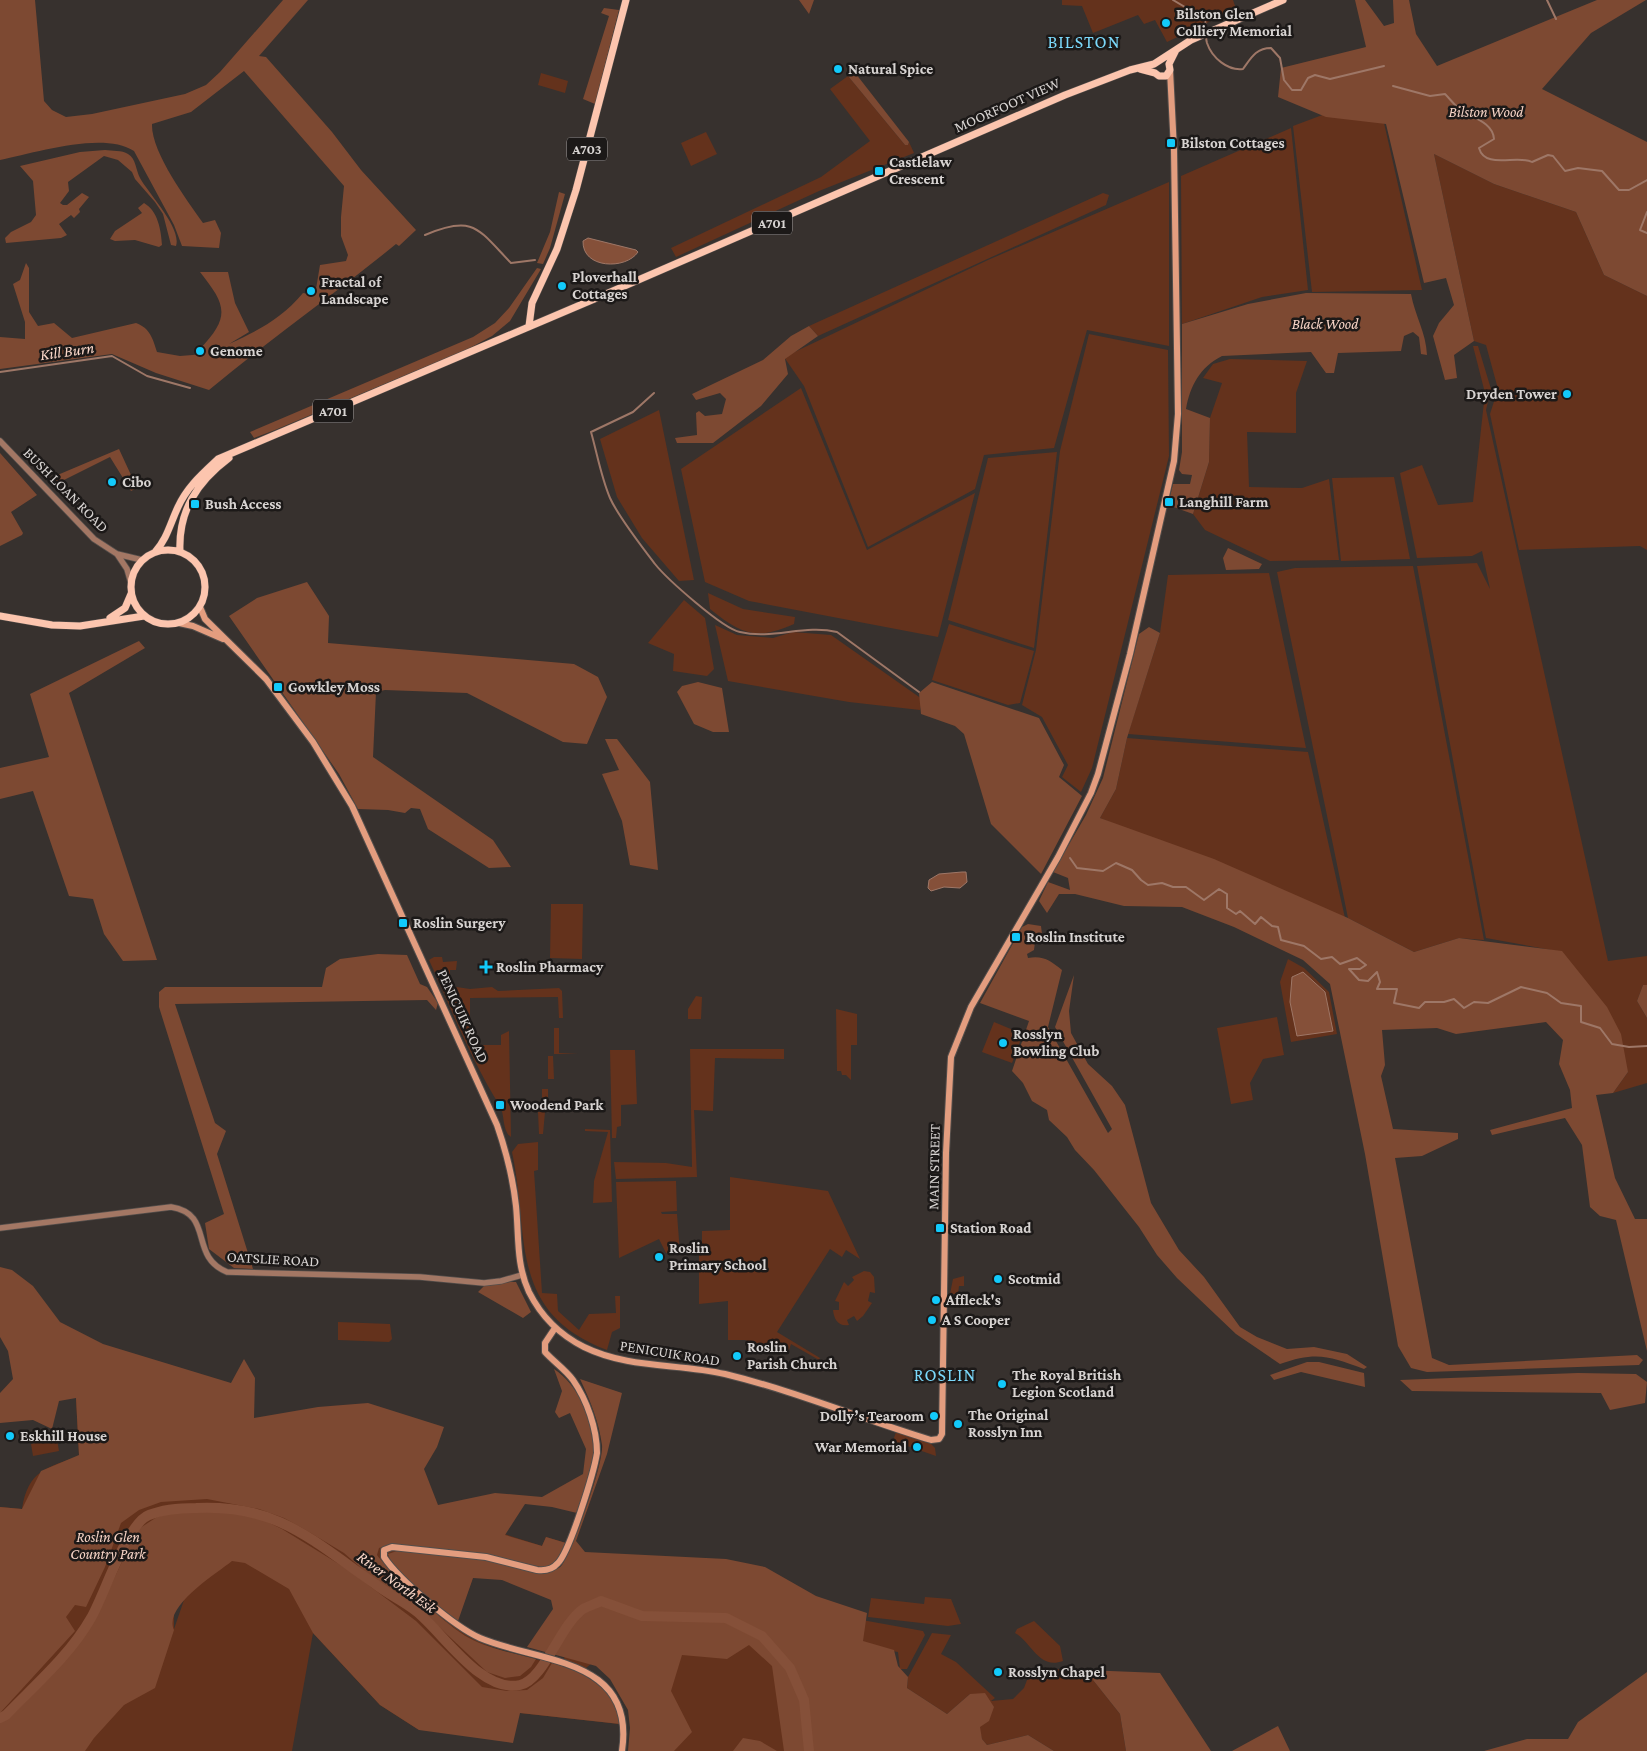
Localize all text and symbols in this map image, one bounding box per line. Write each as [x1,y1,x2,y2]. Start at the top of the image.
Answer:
place label: Bilston Glen Colliery Memorial [1176,6,1292,39]
marker: Bilston Glen Colliery Memorial [1160,17,1172,29]
district label: BILSTON [1047,32,1121,52]
place label: Natural Spice [848,61,933,77]
marker: Natural Spice [832,63,844,75]
street label: MOORFOOT VIEW [952,74,1062,135]
park label: Bilston Wood [1449,104,1524,120]
place label: Bilston Cottages [1181,135,1285,151]
marker: Bilston Cottages [1165,137,1177,149]
road number: A703 [567,138,607,160]
place label: Castlelaw Crescent [889,154,953,187]
marker: Castlelaw Crescent [873,165,885,177]
road number: A701 [752,212,792,234]
place label: Ploverhall Cottages [572,269,638,302]
place label: Fractal of Landscape [321,274,389,307]
marker: Ploverhall Cottages [556,280,568,292]
marker: Fractal of Landscape [305,285,317,297]
park label: Black Wood [1292,316,1359,332]
water label: Kill Burn [39,339,95,363]
place label: Genome [210,343,263,359]
marker: Genome [194,345,206,357]
place label: Dryden Tower [1466,386,1557,402]
marker: Dryden Tower [1561,388,1573,400]
road number: A701 [313,400,353,422]
street label: BUSH LOAN ROAD [20,444,112,536]
place label: Cibo [122,474,152,490]
marker: Cibo [106,476,118,488]
place label: Langhill Farm [1179,494,1269,510]
place label: Bush Access [205,496,281,512]
marker: Langhill Farm [1163,496,1175,508]
marker: Bush Access [189,498,201,510]
place label: Gowkley Moss [288,679,380,695]
marker: Gowkley Moss [272,681,284,693]
place label: Roslin Surgery [413,915,506,931]
marker: Roslin Surgery [397,917,409,929]
place label: Roslin Institute [1026,929,1125,945]
marker: Roslin Institute [1010,931,1022,943]
place label: Roslin Pharmacy [496,959,604,975]
marker: Roslin Pharmacy [480,961,492,973]
street label: PENICUIK ROAD [434,967,492,1065]
place label: Rosslyn Bowling Club [1013,1026,1099,1059]
marker: Rosslyn Bowling Club [997,1037,1009,1049]
place label: Woodend Park [509,1097,604,1113]
marker: Woodend Park [494,1099,506,1111]
street label: MAIN STREET [925,1124,943,1210]
place label: Station Road [950,1220,1032,1236]
marker: Station Road [934,1222,946,1234]
place label: Roslin Primary School [669,1240,767,1273]
street label: OATSLIE ROAD [226,1249,320,1269]
marker: Roslin Primary School [653,1251,665,1263]
place label: Scotmid [1008,1271,1061,1287]
marker: Scotmid [992,1273,1004,1285]
place label: Affleck's [945,1292,1001,1308]
marker: Affleck's [930,1294,942,1306]
place label: A S Cooper [941,1312,1010,1328]
marker: A S Cooper [926,1314,938,1326]
street label: PENICUIK ROAD [619,1337,721,1369]
place label: Roslin Parish Church [747,1339,838,1372]
marker: Roslin Parish Church [731,1350,743,1362]
district label: ROSLIN [914,1365,976,1385]
place label: The Royal British Legion Scotland [1012,1367,1122,1400]
marker: The Royal British Legion Scotland [996,1378,1008,1390]
place label: The Original Rosslyn Inn [968,1407,1049,1440]
place label: Dolly’s Tearoom [820,1408,924,1424]
marker: Dolly’s Tearoom [928,1410,940,1422]
marker: The Original Rosslyn Inn [952,1418,964,1430]
place label: Eskhill House [20,1428,107,1444]
marker: Eskhill House [4,1430,16,1442]
place label: War Memorial [814,1439,908,1455]
marker: War Memorial [911,1441,923,1453]
park label: Roslin Glen Country Park [70,1529,147,1563]
water label: River North Esk [354,1548,440,1617]
place label: Rosslyn Chapel [1008,1664,1105,1680]
marker: Rosslyn Chapel [992,1666,1004,1678]

